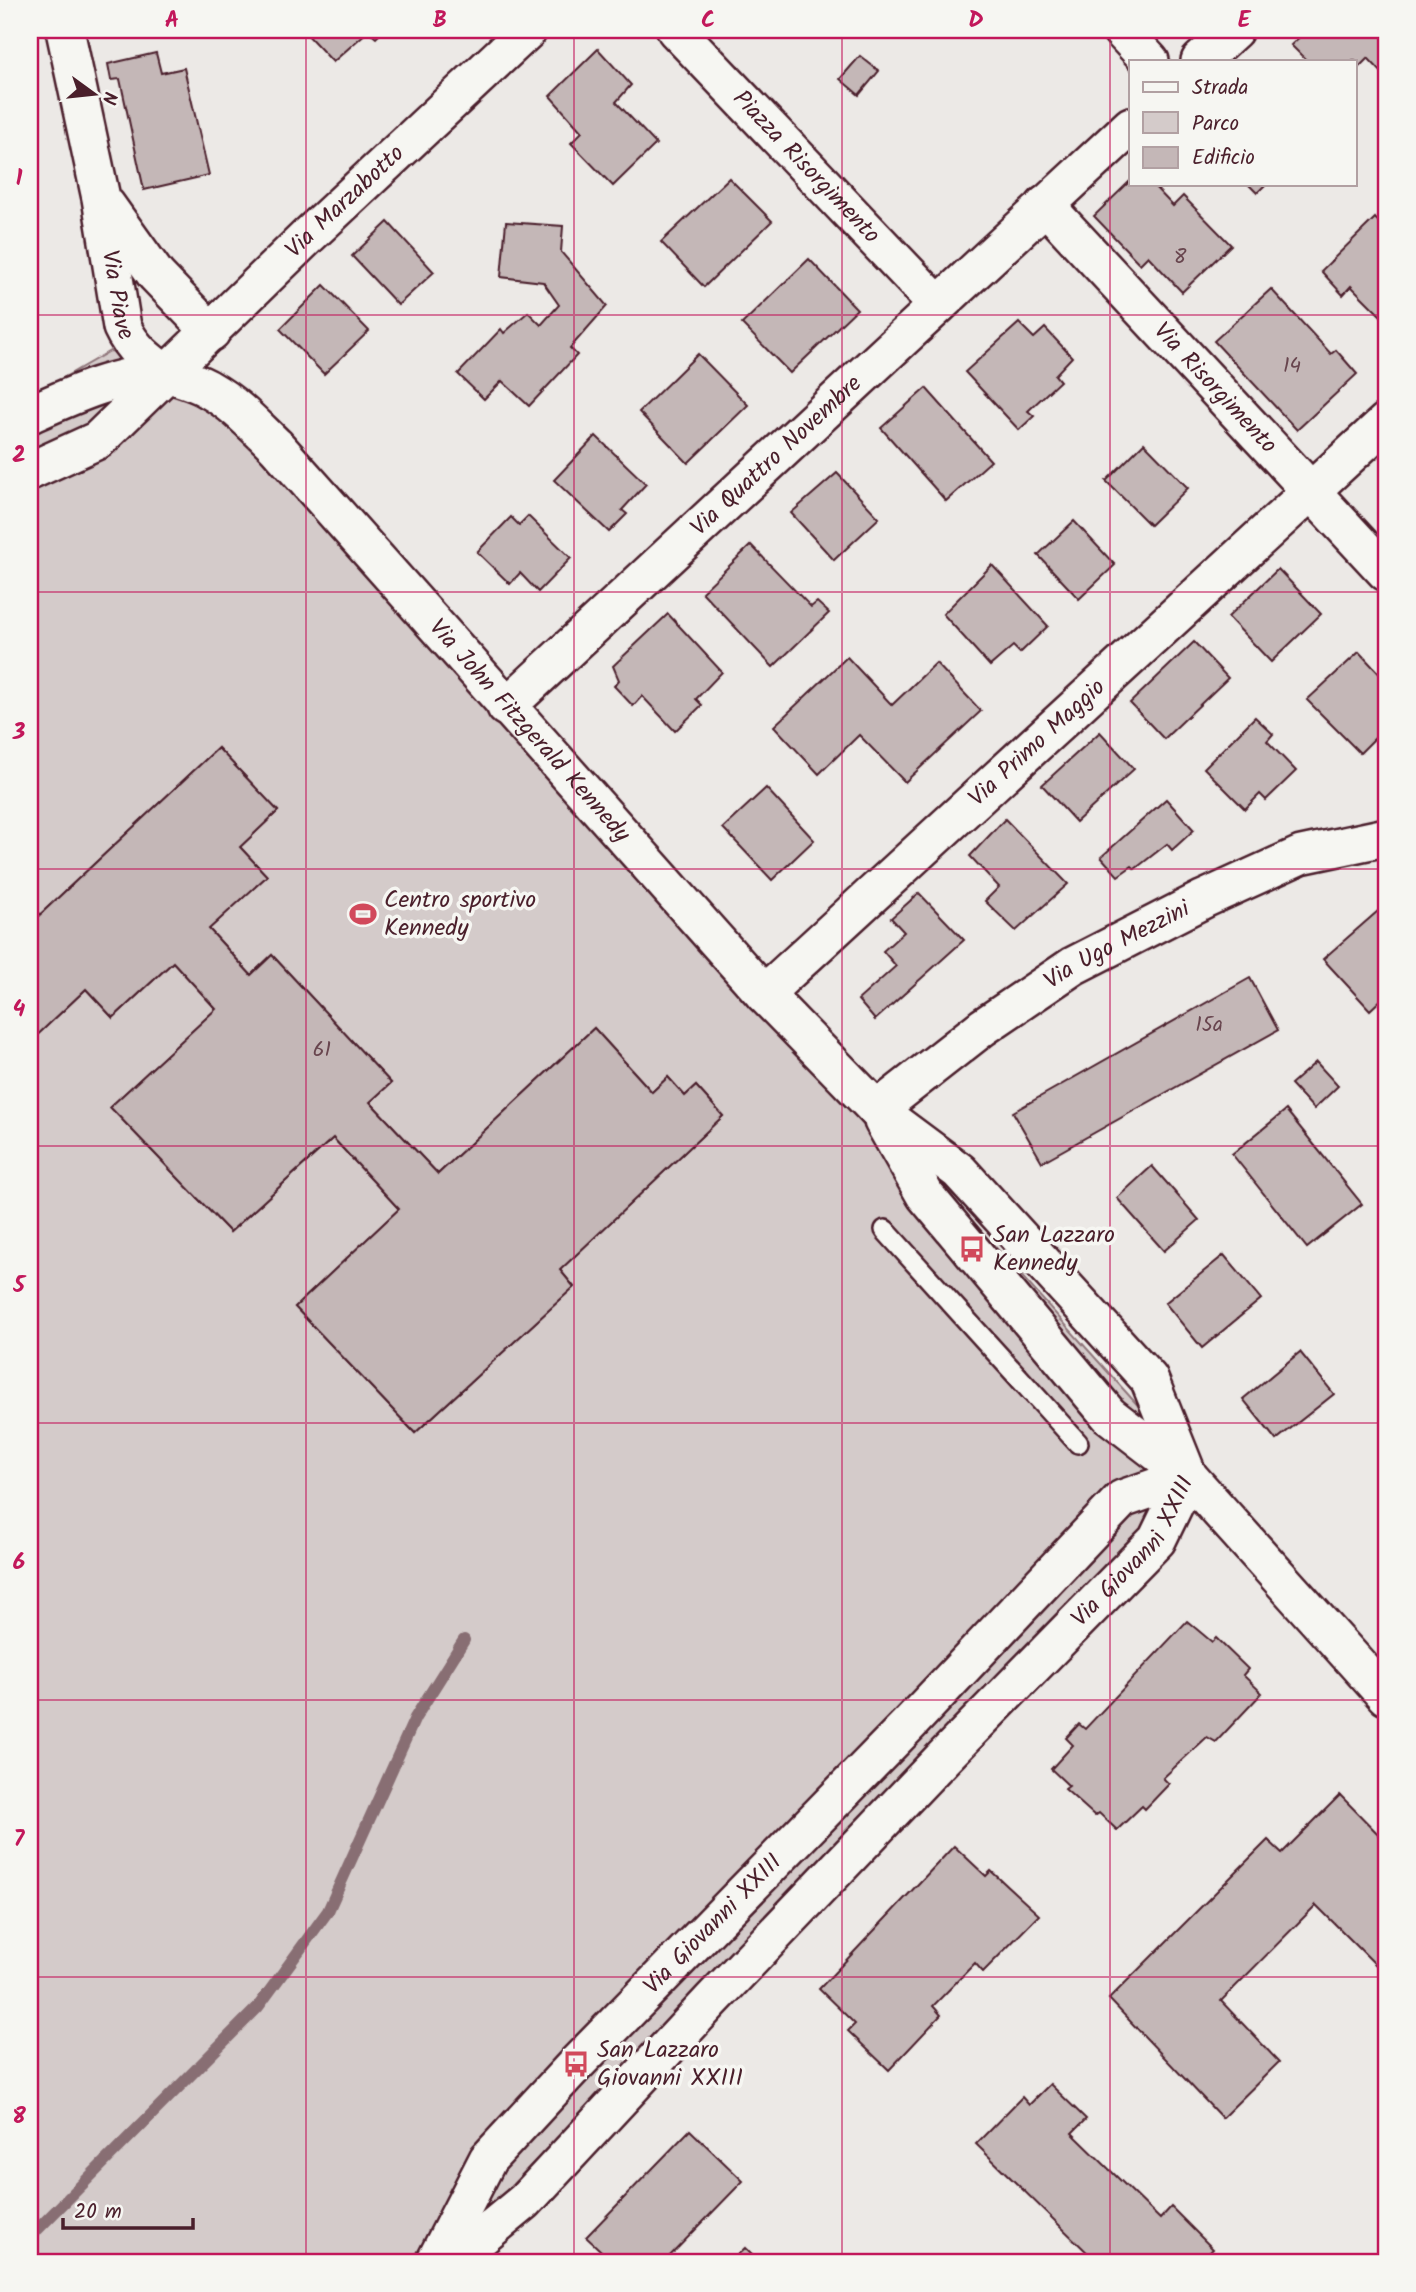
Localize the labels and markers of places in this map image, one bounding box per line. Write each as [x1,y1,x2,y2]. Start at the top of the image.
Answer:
place label: Centro sportivo Kennedy [384,881,536,948]
sports icon: Centro sportivo Kennedy [348,899,378,929]
place label: San Lazzaro Kennedy [993,1216,1115,1283]
bus stop icon: San Lazzaro Kennedy [957,1234,987,1264]
place label: San Lazzaro Giovanni XXIII [597,2031,743,2098]
bus stop icon: San Lazzaro Giovanni XXIII [561,2049,591,2079]

